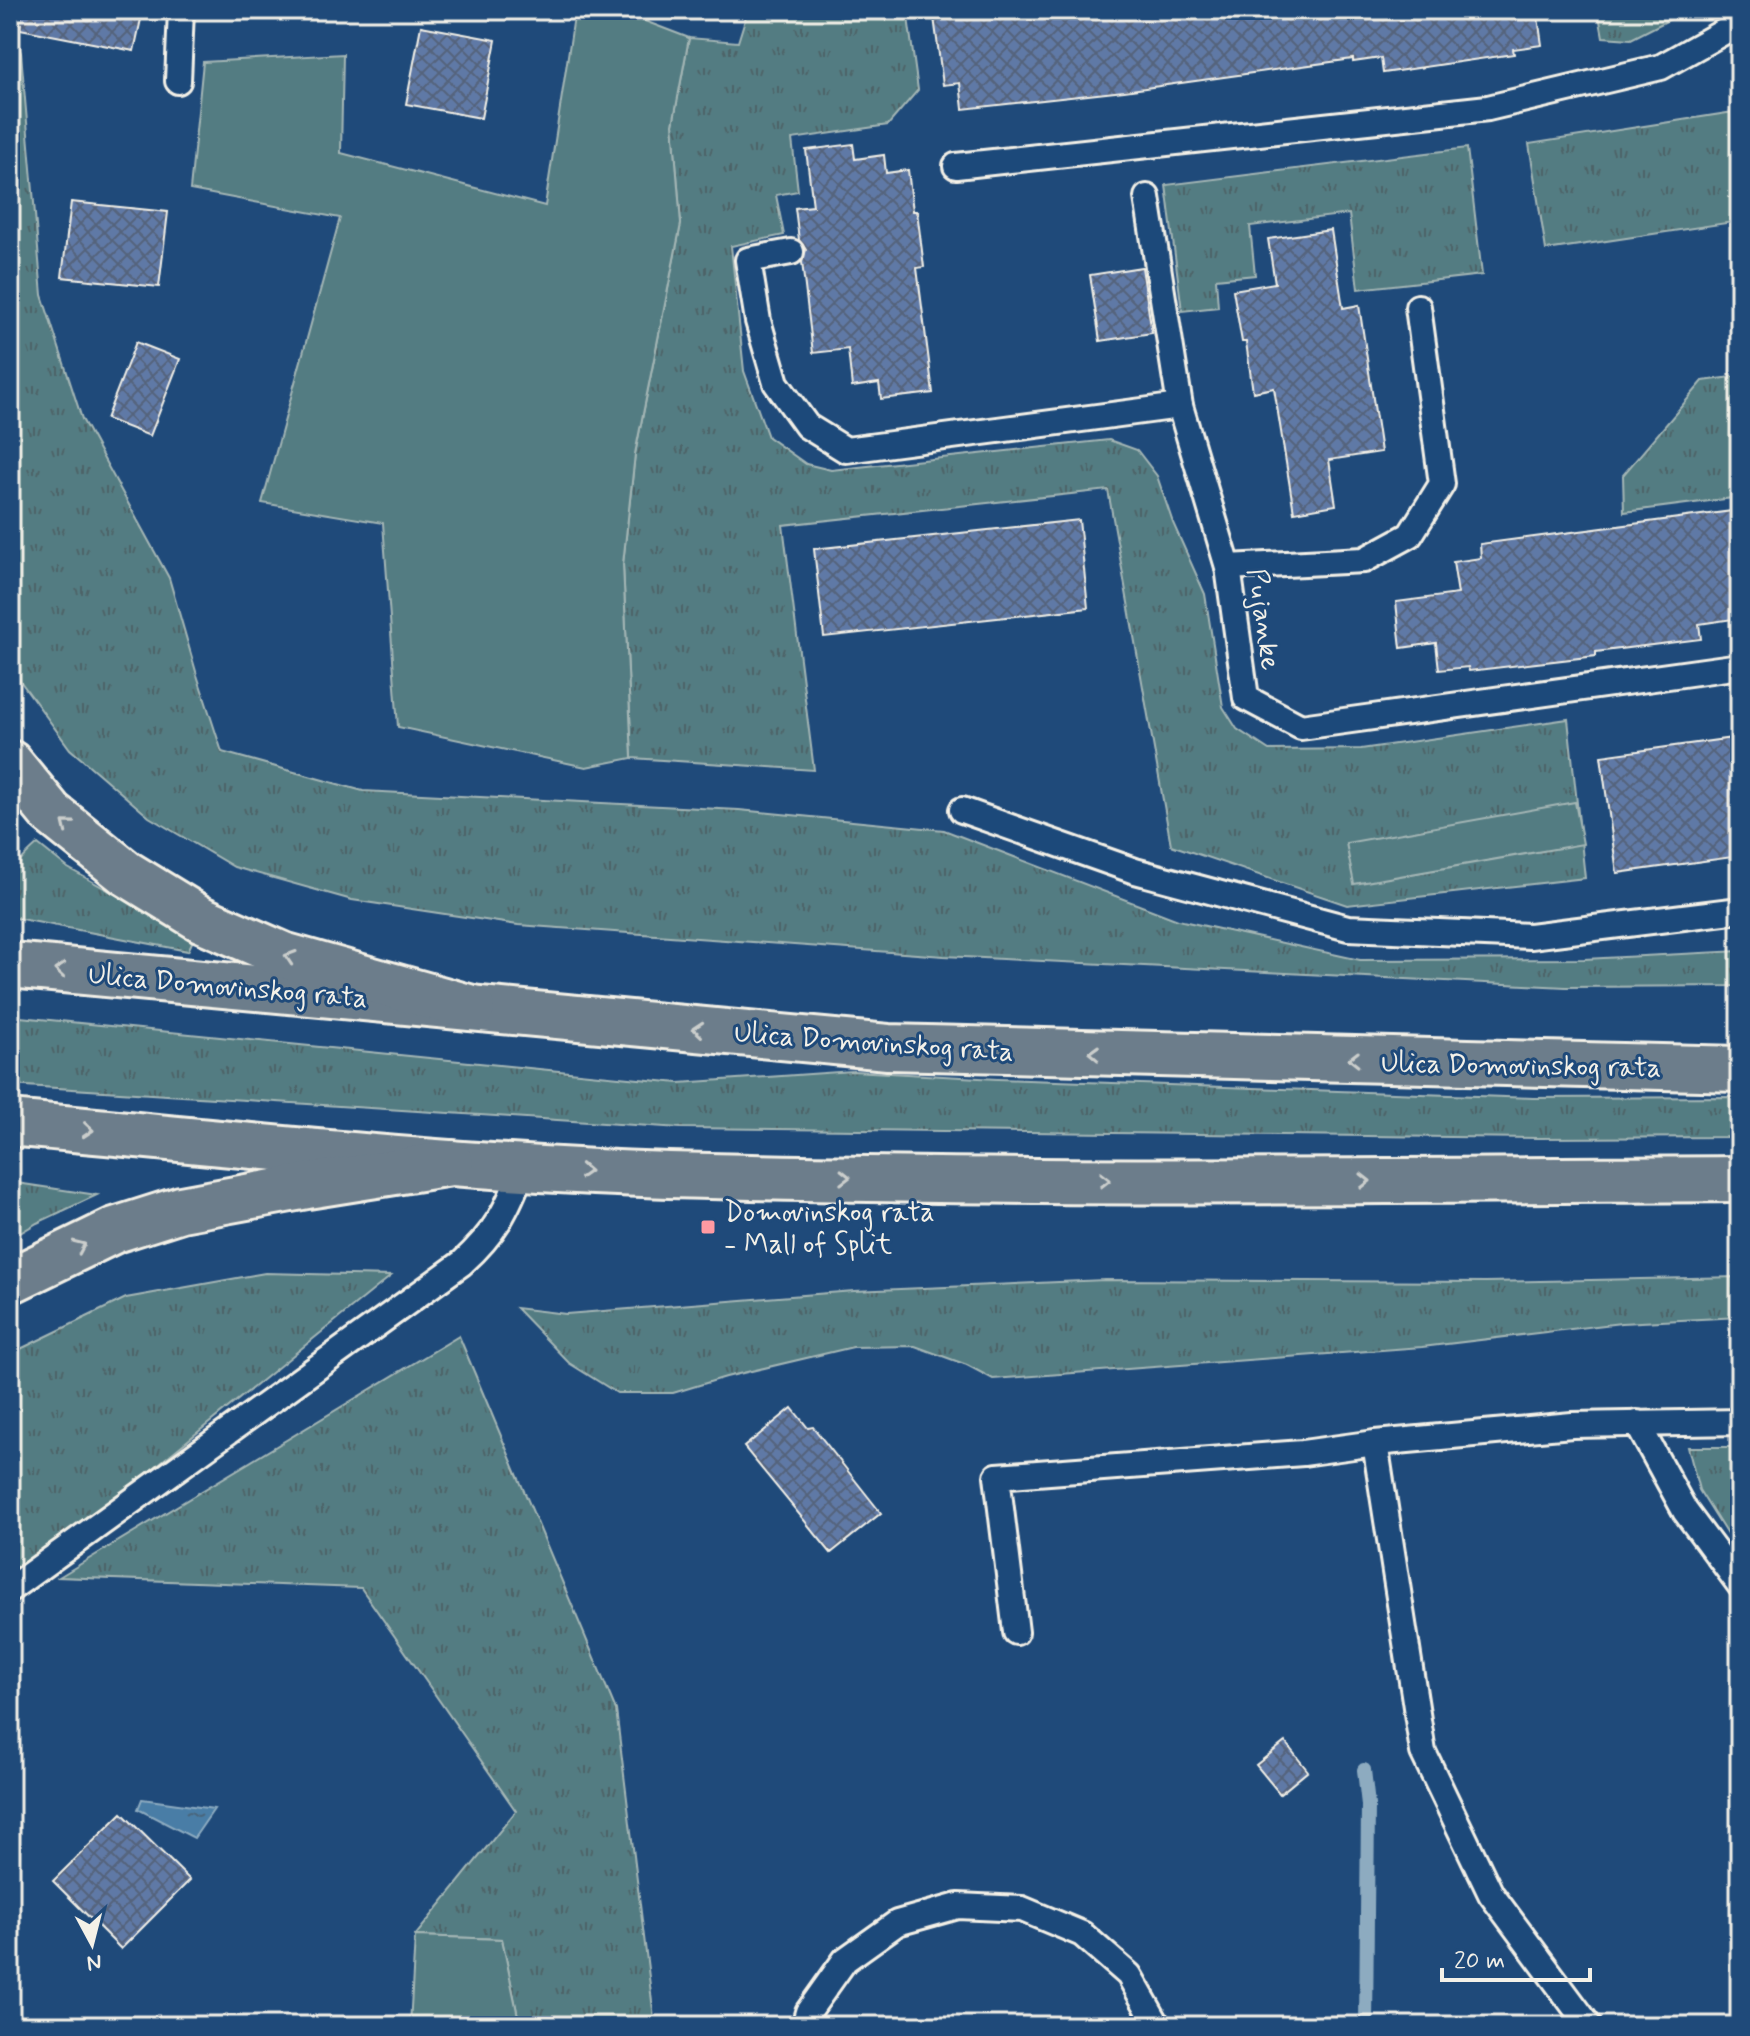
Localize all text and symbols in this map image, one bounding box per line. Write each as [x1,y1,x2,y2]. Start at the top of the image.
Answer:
street label: Pujanke [1237,566,1288,673]
one-way arrow [61,821,76,835]
one-way arrow [283,950,297,966]
street label: Ulica Domovinskog rata [86,957,369,1018]
one-way arrow [53,961,66,978]
street label: Ulica Domovinskog rata [733,1015,1015,1072]
one-way arrow [692,1021,705,1038]
one-way arrow [1087,1044,1100,1061]
street label: Ulica Domovinskog rata [1380,1046,1661,1087]
one-way arrow [1347,1051,1360,1068]
one-way arrow [82,1121,95,1138]
one-way arrow [579,1162,592,1179]
one-way arrow [839,1168,852,1186]
one-way arrow [1099,1171,1112,1189]
one-way arrow [1359,1172,1372,1190]
place label: Domovinskog rata - Mall of Split [724,1195,935,1264]
marker: Domovinskog rata - Mall of Split [699,1218,717,1236]
one-way arrow [72,1240,86,1256]
north arrow [52,1904,132,1984]
scale bar [1442,1932,1590,1982]
text: 20 m [1454,1946,1505,1977]
text: N [85,1947,103,1977]

